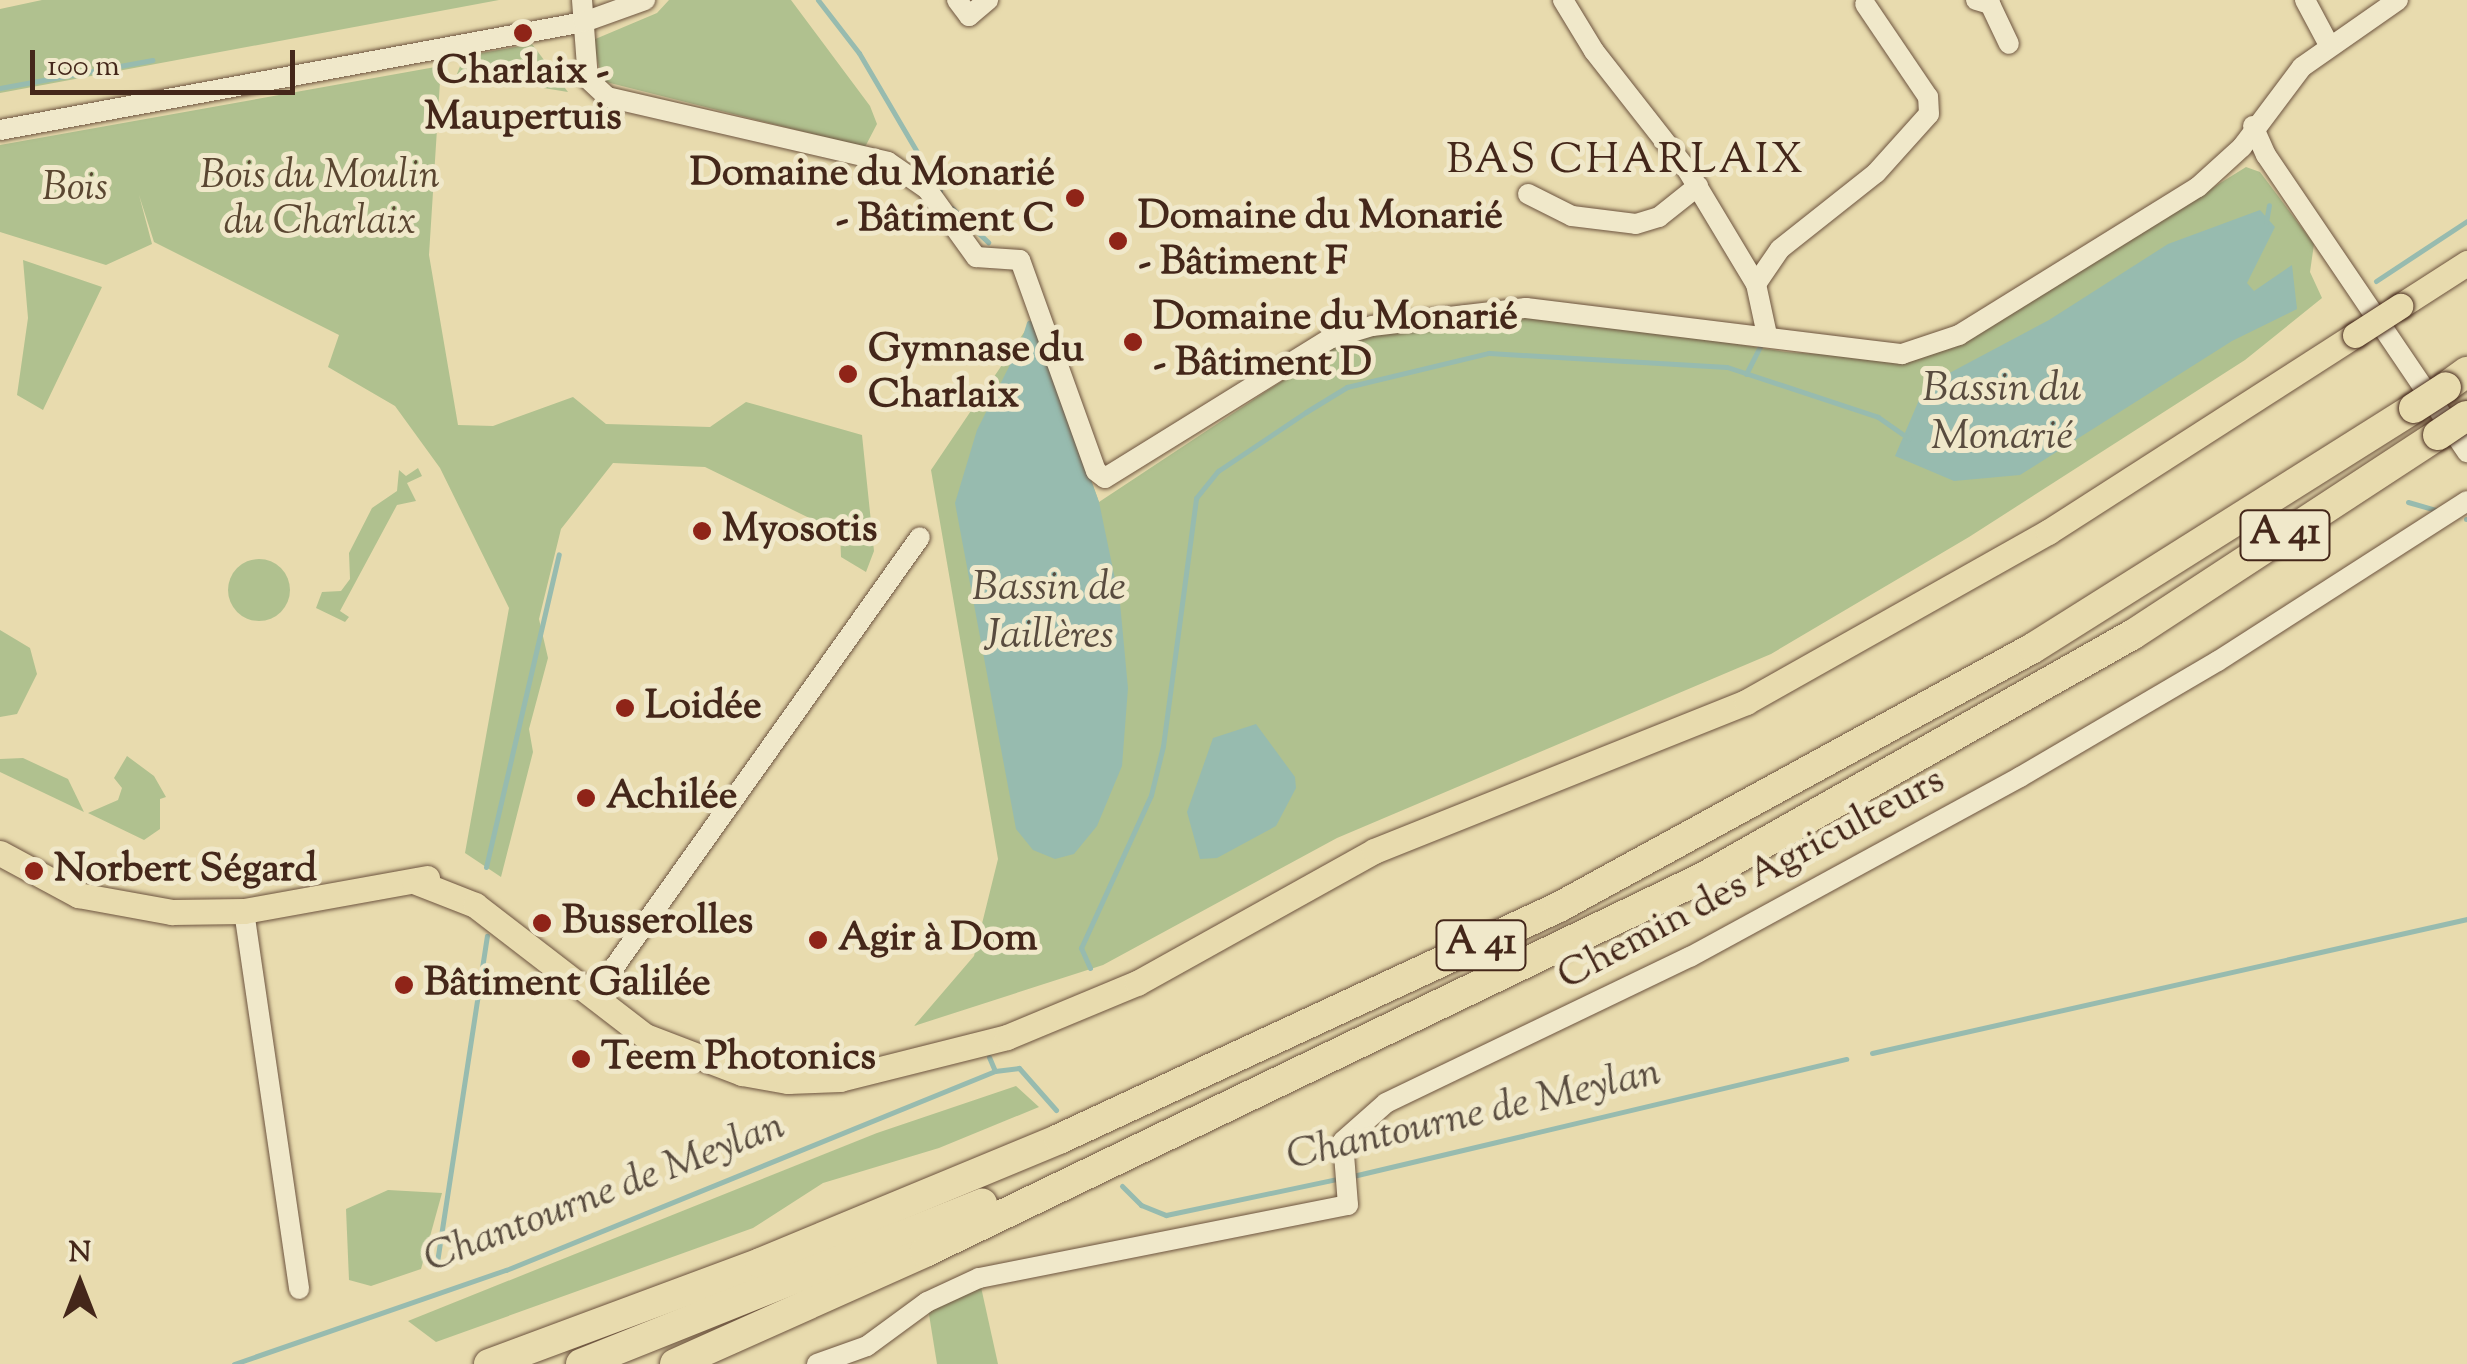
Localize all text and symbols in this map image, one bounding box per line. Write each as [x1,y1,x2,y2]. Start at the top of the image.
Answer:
marker: Charlaix - Maupertuis [512,22,534,44]
scale bar [35,30,300,92]
text: 100 m [47,46,120,89]
place label: Charlaix - Maupertuis [424,49,622,143]
district label: BAS CHARLAIX [1447,137,1805,187]
place label: Domaine du Monarié - Bâtiment C [690,151,1055,245]
park label: Bois du Moulin du Charlaix [200,154,440,248]
park label: Bois [42,166,108,214]
marker: Domaine du Monarié - Bâtiment C [1064,187,1086,209]
place label: Domaine du Monarié - Bâtiment F [1138,194,1503,288]
marker: Domaine du Monarié - Bâtiment F [1107,230,1129,252]
place label: Domaine du Monarié - Bâtiment D [1153,295,1518,389]
place label: Gymnase du Charlaix [868,327,1084,421]
marker: Domaine du Monarié - Bâtiment D [1122,331,1144,353]
marker: Gymnase du Charlaix [837,363,859,385]
water label: Bassin du Monarié [1923,365,2081,464]
road number: A 41 [2238,502,2332,568]
place label: Myosotis [722,507,877,555]
marker: Myosotis [691,520,713,542]
water label: Bassin de Jaillères [972,564,1126,662]
place label: Loidée [645,684,762,732]
marker: Loidée [614,697,636,719]
street label: Chemin des Agriculteurs [1550,758,1954,1002]
place label: Achilée [606,774,737,822]
marker: Achilée [575,787,597,809]
place label: Norbert Ségard [54,847,317,895]
marker: Norbert Ségard [23,860,45,882]
place label: Busserolles [562,899,753,947]
marker: Busserolles [531,912,553,934]
road number: A 41 [1434,912,1528,978]
place label: Agir à Dom [838,916,1037,964]
marker: Agir à Dom [807,929,829,951]
place label: Bâtiment Galilée [424,961,711,1009]
marker: Bâtiment Galilée [393,974,415,996]
place label: Teem Photonics [601,1035,876,1083]
marker: Teem Photonics [570,1048,592,1070]
water label: Chantourne de Meylan [1282,1048,1666,1184]
water label: Chantourne de Meylan [418,1102,792,1286]
north arrow [30,1234,130,1334]
text: N [69,1234,91,1274]

